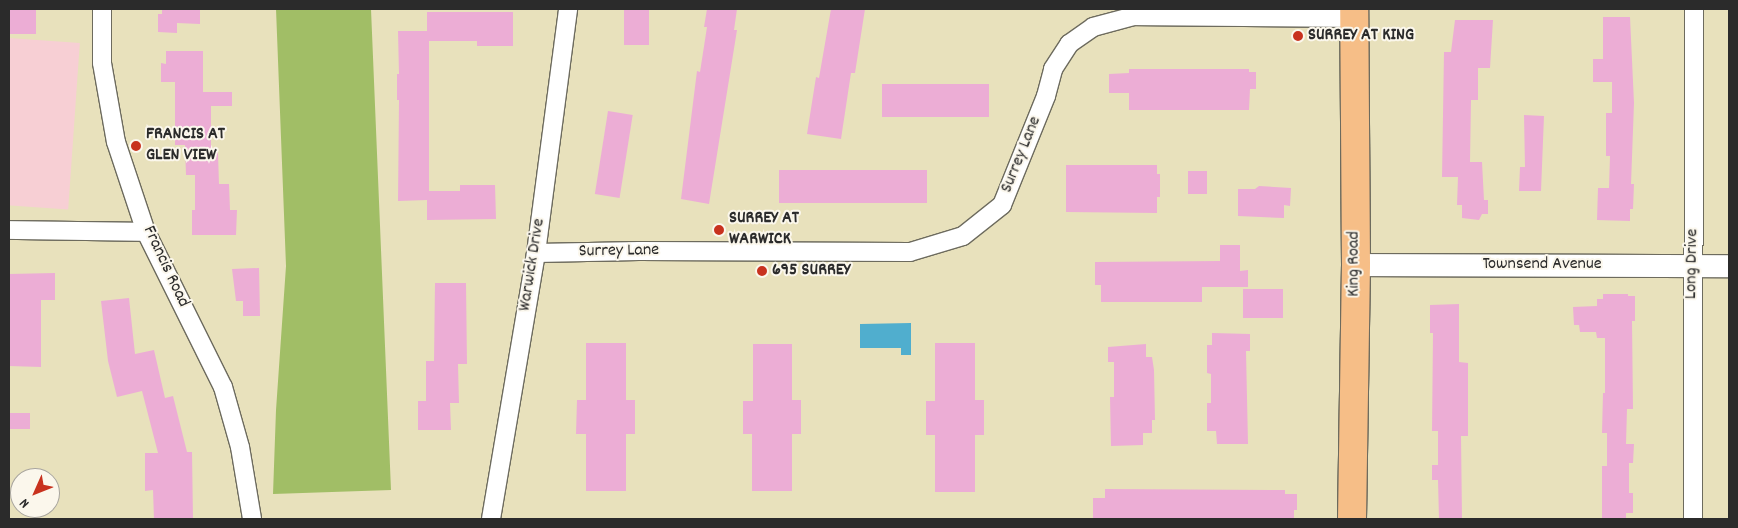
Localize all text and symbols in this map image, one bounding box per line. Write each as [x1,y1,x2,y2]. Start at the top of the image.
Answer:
place label: SURREY AT KING [1308,25,1414,47]
marker: SURREY AT KING [1292,30,1304,42]
street label: Surrey Lane [997,114,1047,196]
place label: FRANCIS AT GLEN VIEW [146,125,225,168]
marker: FRANCIS AT GLEN VIEW [130,140,142,152]
place label: SURREY AT WARWICK [729,209,799,252]
street label: Warwick Drive [515,217,551,313]
street label: Francis Road [137,223,193,311]
marker: SURREY AT WARWICK [713,224,725,236]
street label: Long Drive [1682,229,1704,299]
street label: King Road [1344,231,1366,297]
street label: Surrey Lane [579,240,659,264]
street label: Townsend Avenue [1482,254,1602,276]
place label: 695 SURREY [772,260,850,282]
marker: 695 SURREY [756,265,768,277]
north arrow [10,468,60,518]
text: N [15,493,35,512]

